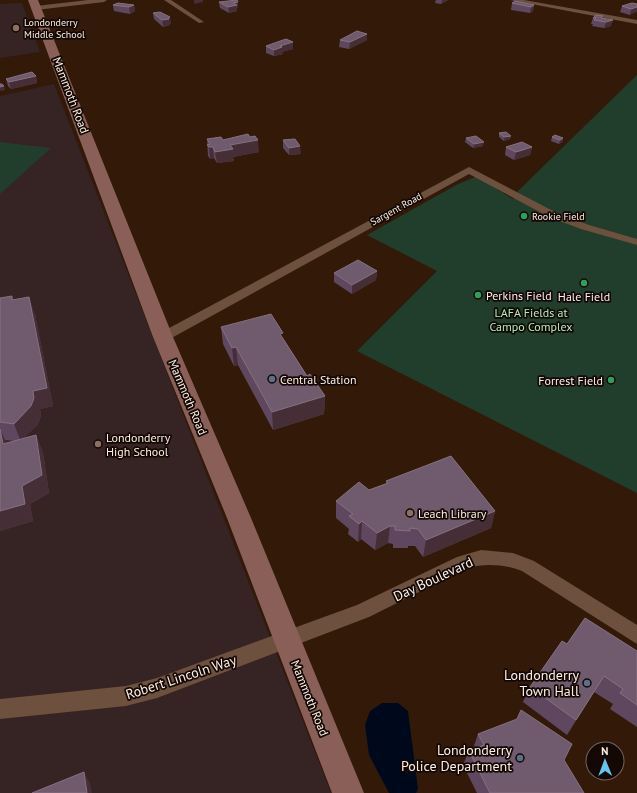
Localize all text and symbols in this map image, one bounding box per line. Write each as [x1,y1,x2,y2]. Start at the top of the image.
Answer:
place label: Londonderry Middle School [24,16,85,41]
marker: Londonderry Middle School [11,23,21,33]
street label: Mammoth Road [50,55,92,135]
street label: Sargent Road [368,190,424,228]
place label: Rookie Field [532,210,585,223]
marker: Rookie Field [519,211,529,221]
marker: Hale Field [579,278,589,288]
place label: Perkins Field [486,288,552,303]
place label: Hale Field [558,289,610,304]
marker: Perkins Field [473,290,483,300]
park label: LAFA Fields at Campo Complex [489,305,573,334]
street label: Mammoth Road [165,357,211,437]
place label: Central Station [280,372,357,387]
place label: Forrest Field [538,373,603,388]
marker: Central Station [267,374,277,384]
marker: Forrest Field [606,375,616,385]
place label: Londonderry High School [106,430,171,459]
marker: Londonderry High School [93,439,103,449]
place label: Leach Library [418,506,487,521]
marker: Leach Library [405,508,415,518]
street label: Day Boulevard [390,553,476,605]
street label: Robert Lincoln Way [123,650,239,703]
street label: Mammoth Road [288,658,332,738]
place label: Londonderry Town Hall [504,666,579,700]
marker: Londonderry Town Hall [582,678,592,688]
place label: Londonderry Police Department [401,741,512,775]
north arrow [585,741,625,781]
text: N [601,744,609,758]
marker: Londonderry Police Department [515,753,525,763]

